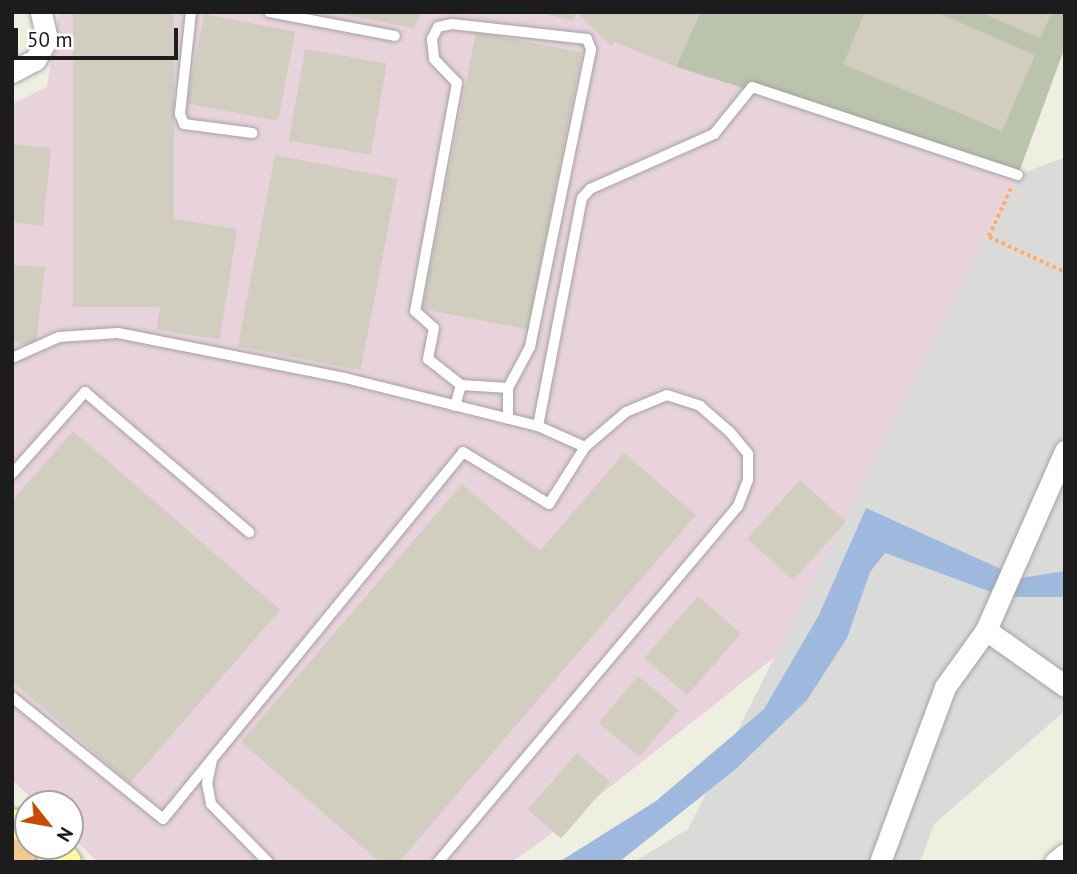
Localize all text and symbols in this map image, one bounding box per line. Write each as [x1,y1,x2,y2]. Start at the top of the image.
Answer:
scale bar [18,14,182,58]
text: 50 m [27,26,73,53]
north arrow [14,790,84,860]
text: N [52,823,79,846]

